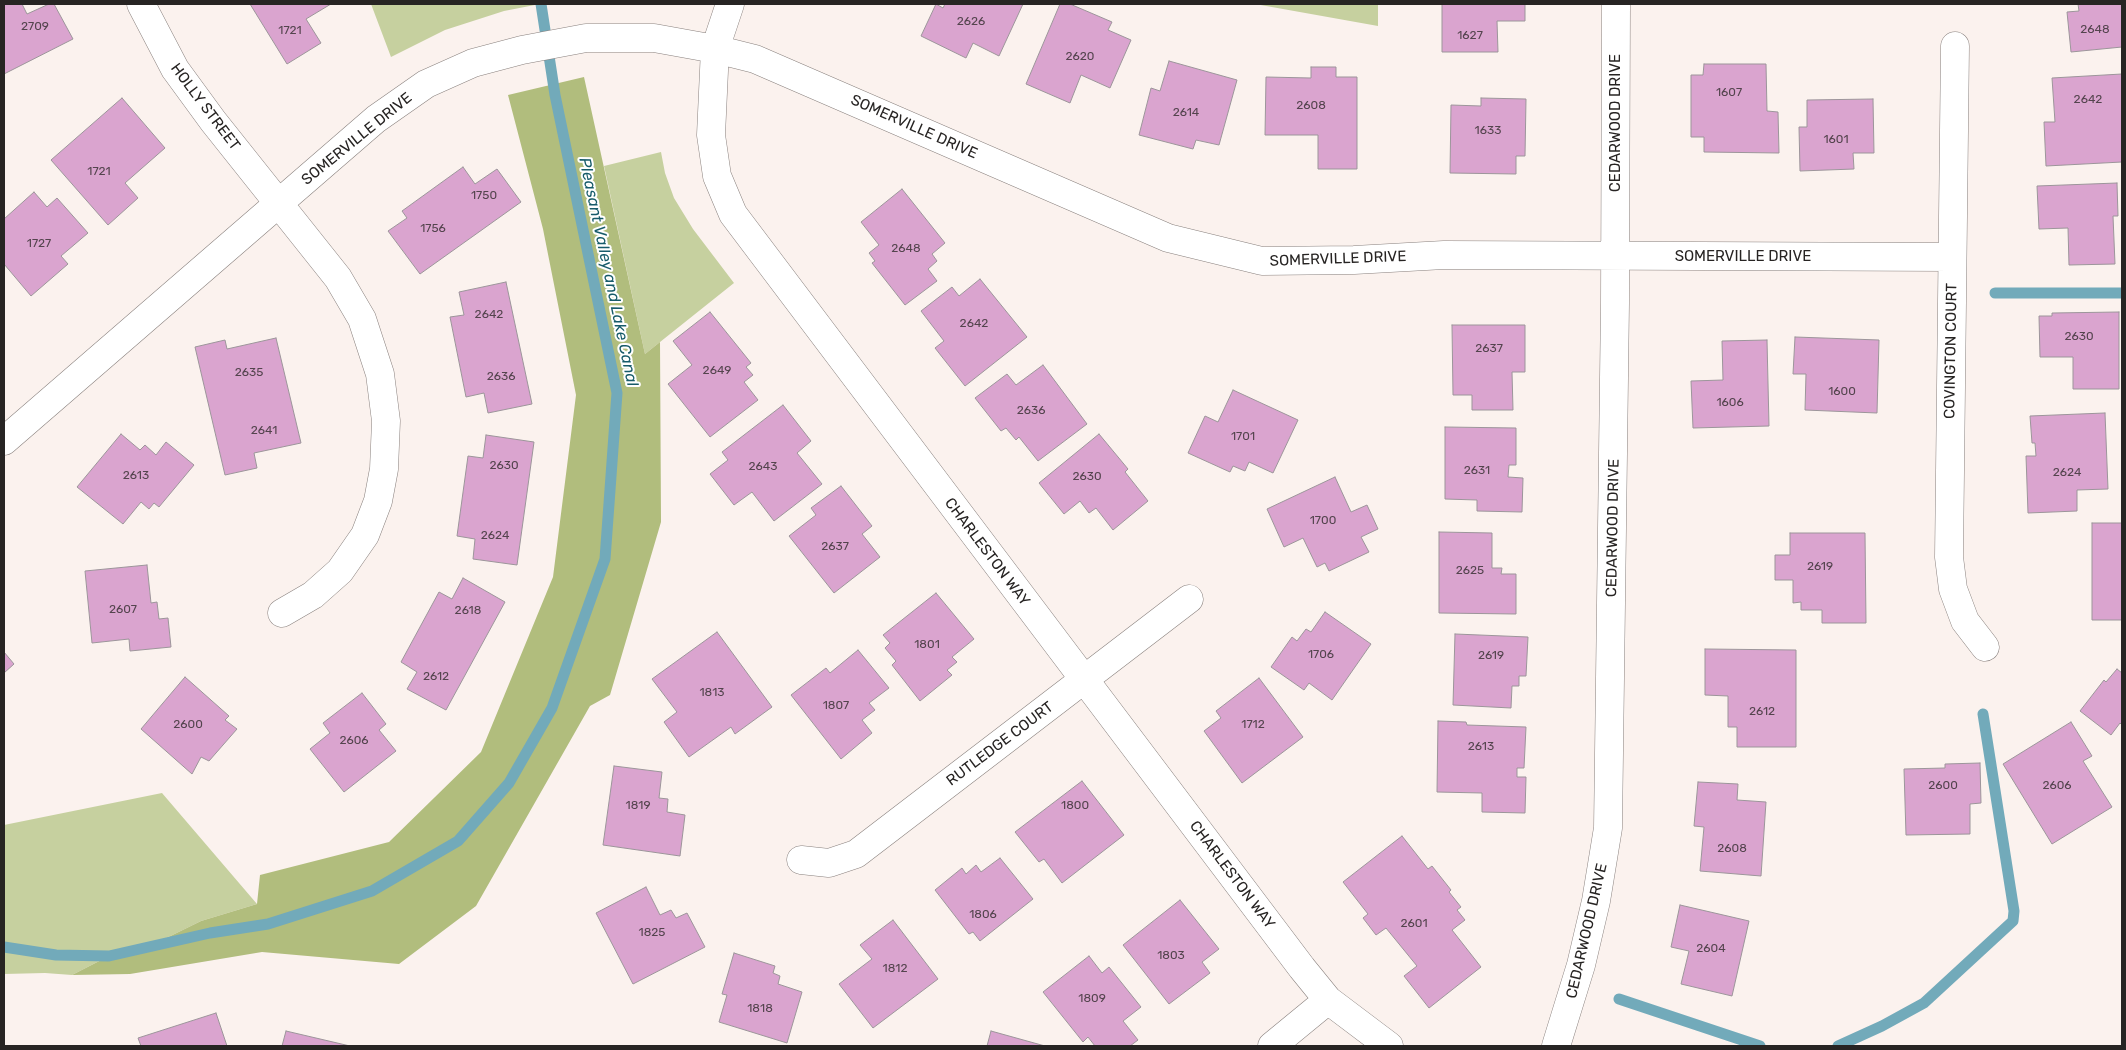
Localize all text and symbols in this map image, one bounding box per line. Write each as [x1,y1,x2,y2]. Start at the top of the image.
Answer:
house number: 2626 [957,15,985,29]
house number: 2709 [21,20,49,34]
house number: 2648 [2080,23,2110,37]
house number: 1721 [278,24,302,38]
house number: 1627 [1457,29,1483,43]
house number: 2620 [1066,50,1094,64]
street label: CEDARWOOD DRIVE [1607,54,1625,192]
street label: HOLLY STREET [166,60,244,154]
house number: 1607 [1716,86,1742,100]
street label: SOMERVILLE DRIVE [298,89,416,189]
street label: SOMERVILLE DRIVE [848,91,980,163]
house number: 2642 [2074,93,2102,107]
house number: 2608 [1296,99,1326,113]
house number: 2614 [1173,106,1199,120]
house number: 1633 [1475,124,1501,138]
house number: 1601 [1823,133,1849,147]
water label: Pleasant Valley and Lake Canal [574,156,642,388]
house number: 1721 [87,165,111,179]
house number: 1750 [471,189,497,203]
house number: 1756 [420,222,446,236]
house number: 1727 [27,237,51,251]
house number: 2648 [891,242,921,256]
street label: SOMERVILLE DRIVE [1269,248,1407,270]
street label: SOMERVILLE DRIVE [1675,248,1811,266]
street label: COVINGTON COURT [1941,283,1961,419]
house number: 2642 [475,308,503,322]
house number: 2642 [960,317,988,331]
house number: 2630 [2064,330,2094,344]
house number: 2637 [1475,342,1503,356]
house number: 2649 [703,364,731,378]
house number: 2635 [235,366,263,380]
house number: 2636 [487,370,515,384]
house number: 1600 [1828,385,1856,399]
house number: 1606 [1716,396,1744,410]
house number: 2636 [1017,404,1045,418]
house number: 2641 [251,424,277,438]
house number: 1701 [1231,430,1255,444]
house number: 2630 [489,459,519,473]
street label: CEDARWOOD DRIVE [1603,459,1623,597]
house number: 2643 [749,460,777,474]
house number: 2631 [1464,464,1490,478]
house number: 2624 [2053,466,2081,480]
house number: 2613 [123,469,149,483]
house number: 2630 [1072,470,1102,484]
street label: CHARLESTON WAY [941,495,1033,609]
house number: 1700 [1310,514,1336,528]
house number: 2624 [481,529,509,543]
house number: 2637 [821,540,849,554]
house number: 2619 [1807,560,1833,574]
house number: 2625 [1456,564,1484,578]
house number: 2607 [109,603,137,617]
house number: 2618 [455,604,481,618]
house number: 1801 [914,638,940,652]
house number: 1706 [1308,648,1334,662]
house number: 2619 [1478,649,1504,663]
house number: 2612 [423,670,449,684]
house number: 1813 [699,686,725,700]
street label: RUTLEDGE COURT [943,698,1057,790]
house number: 1807 [823,699,849,713]
house number: 2612 [1749,705,1775,719]
house number: 2600 [173,718,203,732]
house number: 1712 [1241,718,1265,732]
house number: 2606 [339,734,369,748]
house number: 2613 [1468,740,1494,754]
house number: 2600 [1928,779,1958,793]
house number: 2606 [2042,779,2072,793]
house number: 1819 [625,799,651,813]
house number: 1800 [1061,799,1089,813]
street label: CHARLESTON WAY [1186,818,1278,932]
house number: 2608 [1717,842,1747,856]
street label: CEDARWOOD DRIVE [1563,862,1611,1000]
house number: 1806 [969,908,997,922]
house number: 2601 [1400,917,1428,931]
house number: 1825 [639,926,665,940]
house number: 2604 [1696,942,1726,956]
house number: 1803 [1157,949,1185,963]
house number: 1812 [883,962,907,976]
house number: 1809 [1078,992,1106,1006]
house number: 1818 [747,1002,773,1016]

